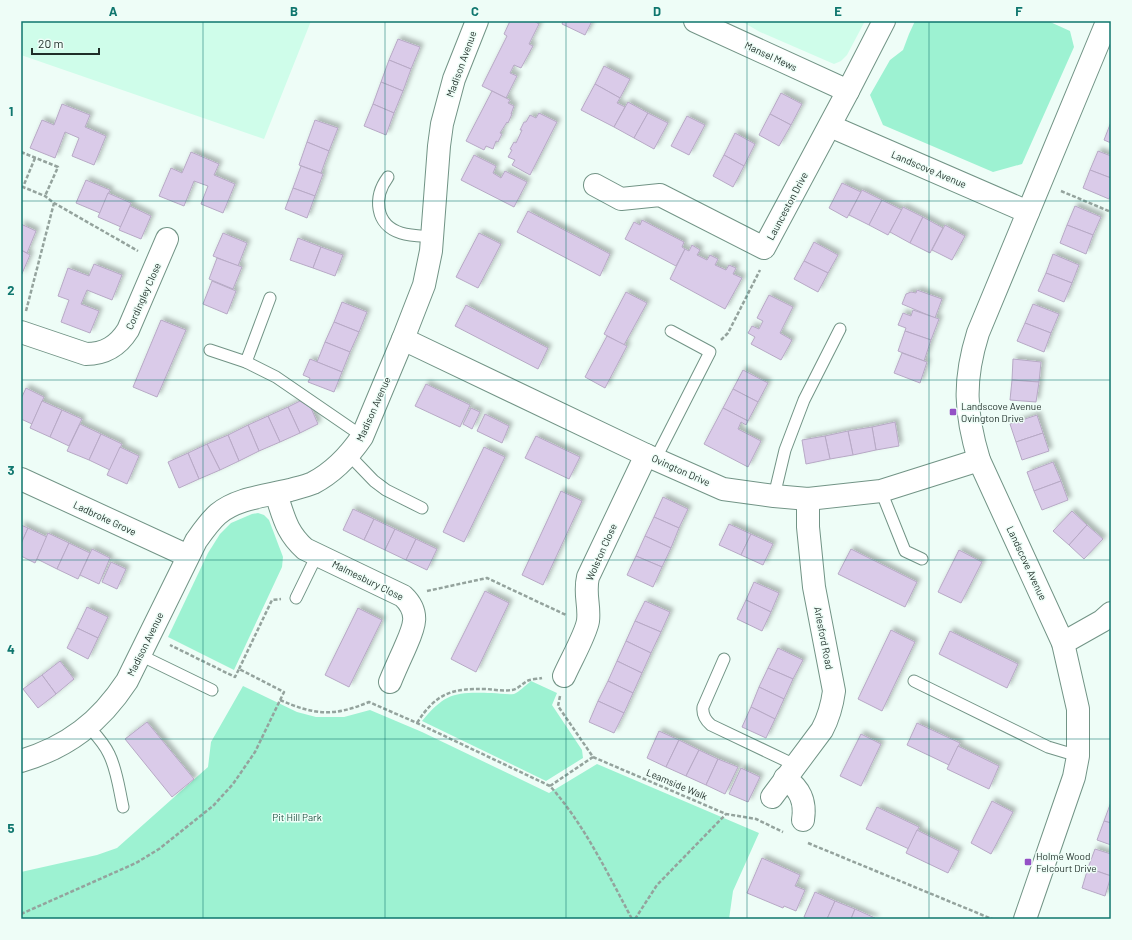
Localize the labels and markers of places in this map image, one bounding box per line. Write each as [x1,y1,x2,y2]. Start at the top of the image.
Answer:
place label: Landscove Avenue Ovington Drive [961,400,1042,424]
marker: Landscove Avenue Ovington Drive [948,407,958,417]
place label: Holme Wood Felcourt Drive [1036,850,1097,874]
marker: Holme Wood Felcourt Drive [1023,857,1033,867]

